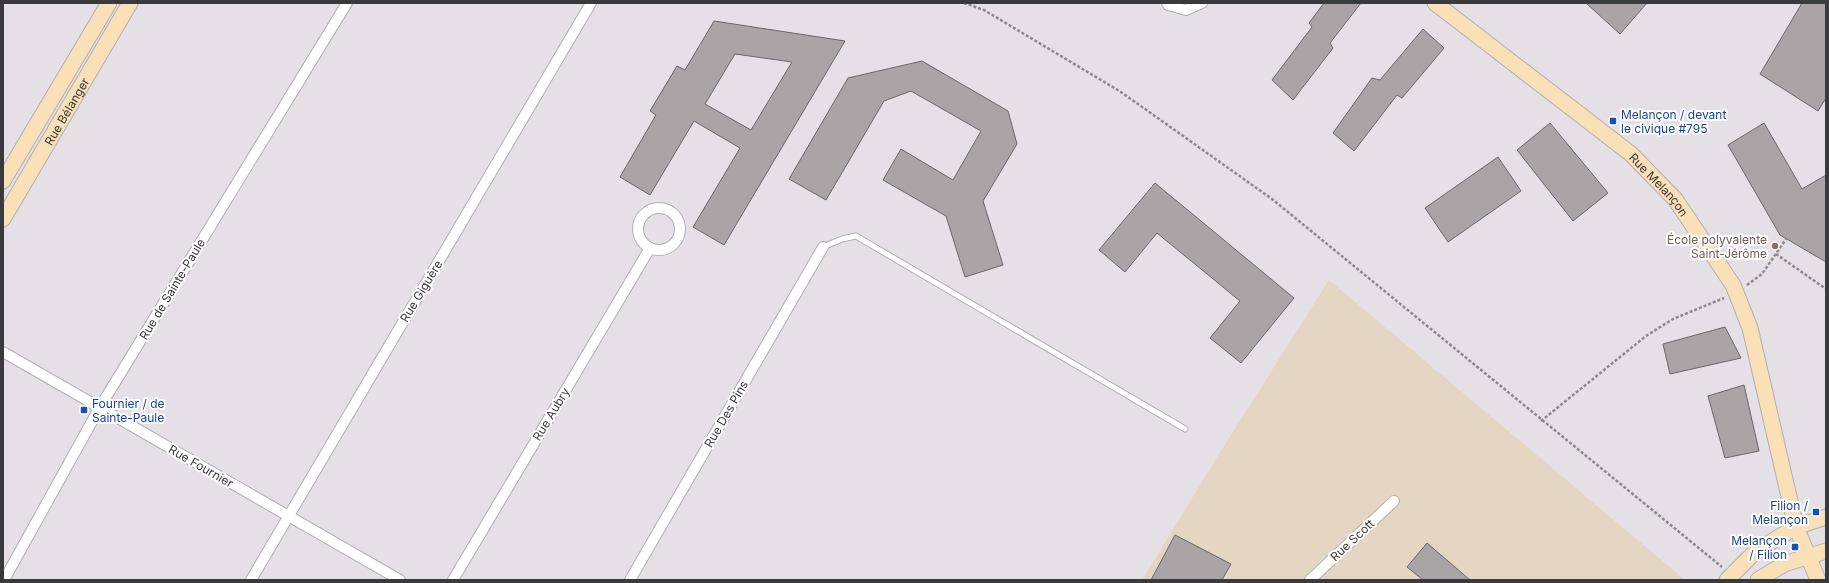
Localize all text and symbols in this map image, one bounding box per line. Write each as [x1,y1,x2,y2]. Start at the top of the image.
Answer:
street label: Rue Bélanger [41,74,92,148]
place label: Melançon / devant le civique #795 [1621,107,1726,136]
marker: Melançon / devant le civique #795 [1608,116,1618,126]
street label: Rue Melançon [1626,150,1692,219]
place label: École polyvalente Saint-Jérôme [1667,232,1767,261]
street label: Rue de Sainte-Paule [136,236,208,342]
marker: École polyvalente Saint-Jérôme [1770,241,1780,251]
street label: Rue Giguère [397,257,445,325]
street label: Rue Des Pins [701,378,751,450]
street label: Rue Aubry [529,384,573,443]
place label: Fournier / de Sainte-Paule [92,396,165,425]
marker: Fournier / de Sainte-Paule [79,405,89,415]
street label: Rue Fournier [166,441,236,491]
place label: Filion / Melançon [1752,498,1809,527]
marker: Filion / Melançon [1811,507,1821,517]
street label: Rue Scott [1327,516,1377,564]
place label: Melançon / Filion [1731,533,1787,562]
marker: Melançon / Filion [1790,542,1800,552]

